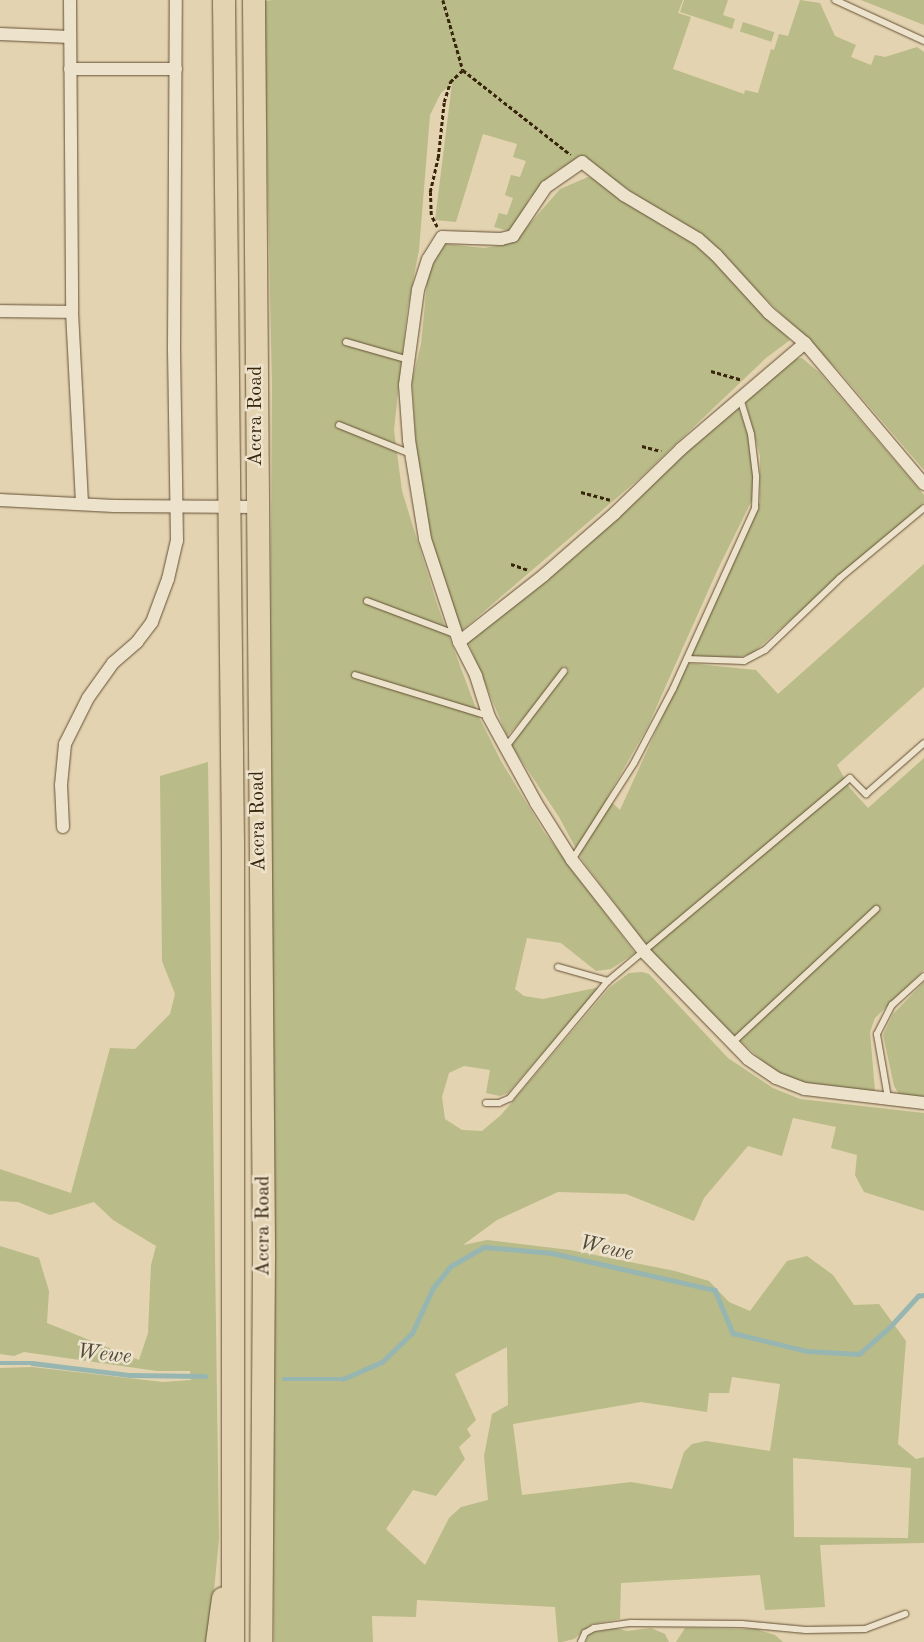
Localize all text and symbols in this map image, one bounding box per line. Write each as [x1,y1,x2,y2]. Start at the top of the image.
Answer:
street label: Accra Road [244,366,268,466]
street label: Accra Road [246,770,272,872]
street label: Accra Road [252,1176,276,1276]
water label: Wewe [576,1231,636,1267]
water label: Wewe [75,1340,133,1370]

